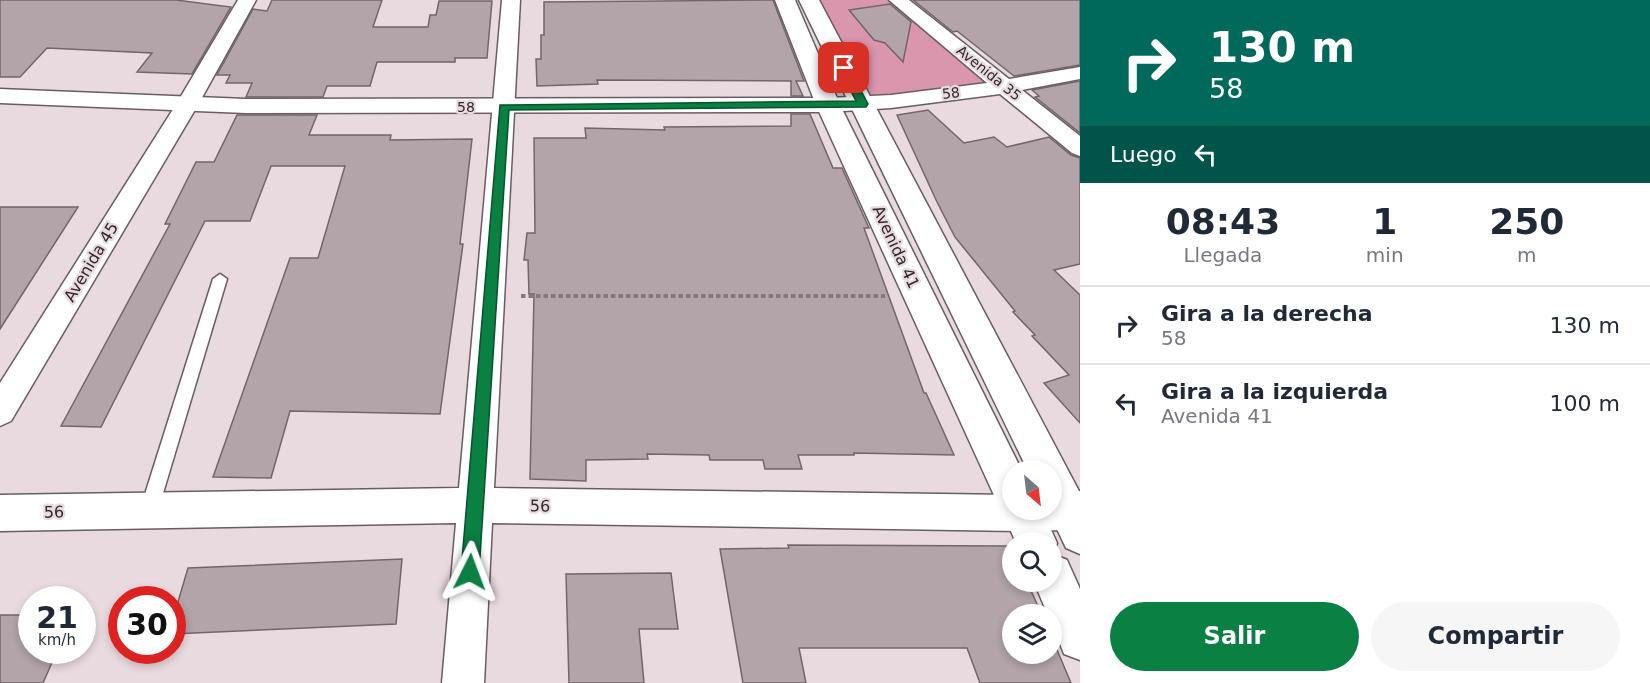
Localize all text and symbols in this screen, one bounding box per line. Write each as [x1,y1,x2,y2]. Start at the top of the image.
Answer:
text: 130 m [1209,23,1355,72]
icon: right [1110,24,1188,102]
pin [818,42,869,93]
street label: Avenida 35 [954,42,1024,104]
icon: arrive [827,51,860,84]
text: 58 [1209,73,1243,104]
street label: 58 [941,84,961,102]
street label: 58 [457,99,475,115]
icon: left [1189,138,1222,171]
text: Luego [1110,142,1177,167]
text: 08:43 [1166,201,1280,242]
text: 1 [1372,201,1397,242]
text: 250 [1489,201,1564,242]
street label: Avenida 41 [869,203,923,291]
street label: Avenida 45 [60,219,122,305]
text: Llegada [1183,243,1262,267]
text: min [1366,243,1404,267]
text: m [1517,243,1537,267]
text: Gira a la derecha [1161,301,1373,326]
icon: right [1110,309,1143,342]
text: 130 m [1550,313,1620,338]
text: 58 [1161,326,1186,350]
text: Gira a la izquierda [1161,379,1388,404]
icon: left [1110,387,1143,420]
text: 100 m [1550,391,1620,416]
text: Avenida 41 [1161,404,1273,428]
north arrow [1002,460,1062,520]
map controls [1002,460,1062,664]
street label: 56 [530,496,550,516]
street label: 56 [44,502,64,522]
button: search [1002,532,1062,592]
position arrow [438,540,502,604]
speed limit sign: 30 [108,586,186,664]
text: 21 [36,600,78,635]
button: Salir [1110,602,1359,671]
button: Compartir [1371,602,1620,671]
button: layers [1002,604,1062,664]
text: km/h [38,631,76,649]

